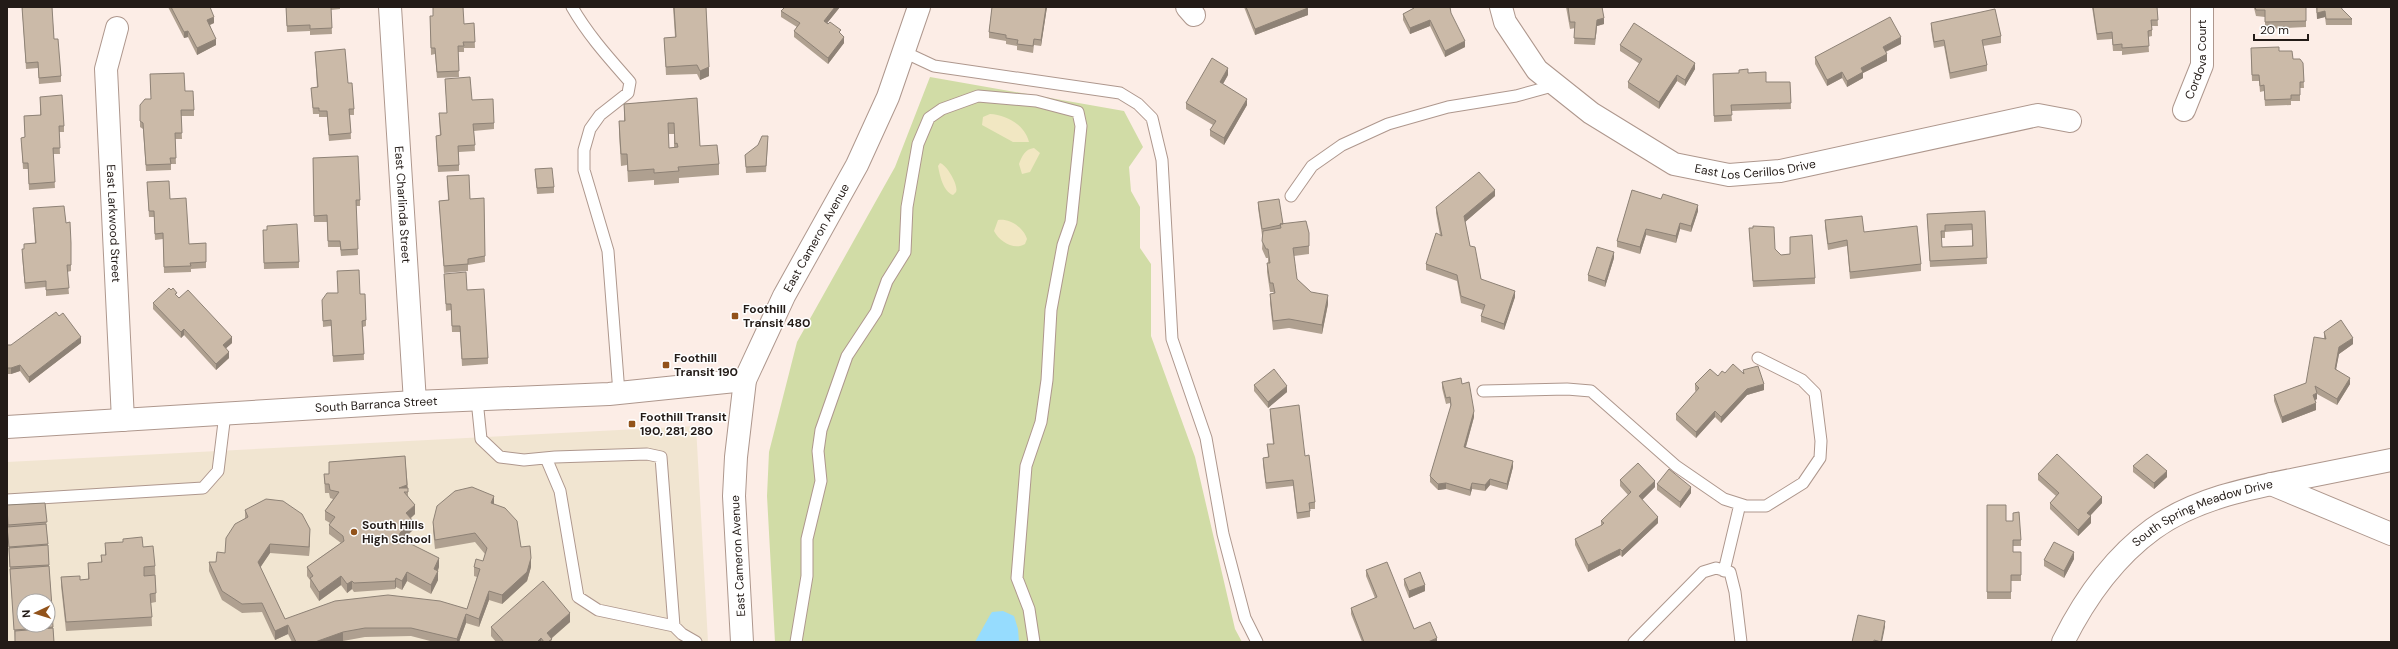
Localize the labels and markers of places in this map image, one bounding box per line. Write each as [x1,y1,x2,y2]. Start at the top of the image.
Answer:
place label: Foothill Transit 480 [743,301,810,331]
marker: Foothill Transit 480 [730,311,740,321]
place label: Foothill Transit 190 [674,350,738,380]
marker: Foothill Transit 190 [661,360,671,370]
place label: Foothill Transit 190, 281, 280 [640,409,727,439]
marker: Foothill Transit 190, 281, 280 [627,419,637,429]
place label: South Hills High School [362,517,431,547]
marker: South Hills High School [349,527,359,537]

